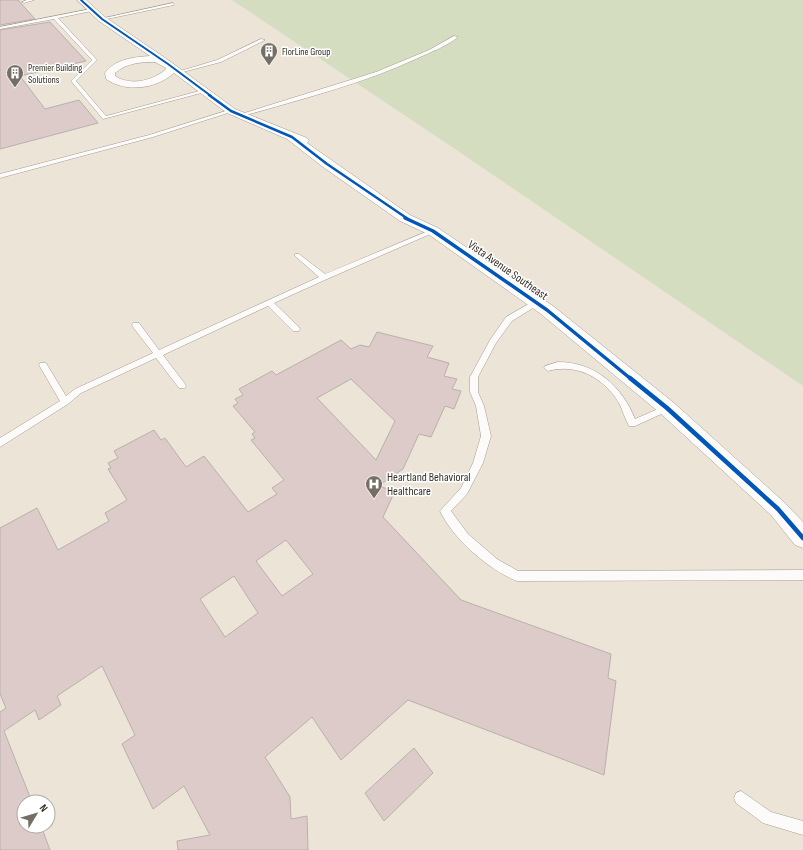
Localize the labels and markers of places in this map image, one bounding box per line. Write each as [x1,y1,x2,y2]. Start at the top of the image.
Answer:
building icon: FlorLine Group [259,41,279,66]
place label: FlorLine Group [282,46,330,58]
place label: Premier Building Solutions [28,62,82,86]
building icon: Premier Building Solutions [5,63,25,88]
place label: Heartland Behavioral Healthcare [387,470,471,499]
hospital icon: Heartland Behavioral Healthcare [364,474,384,499]

